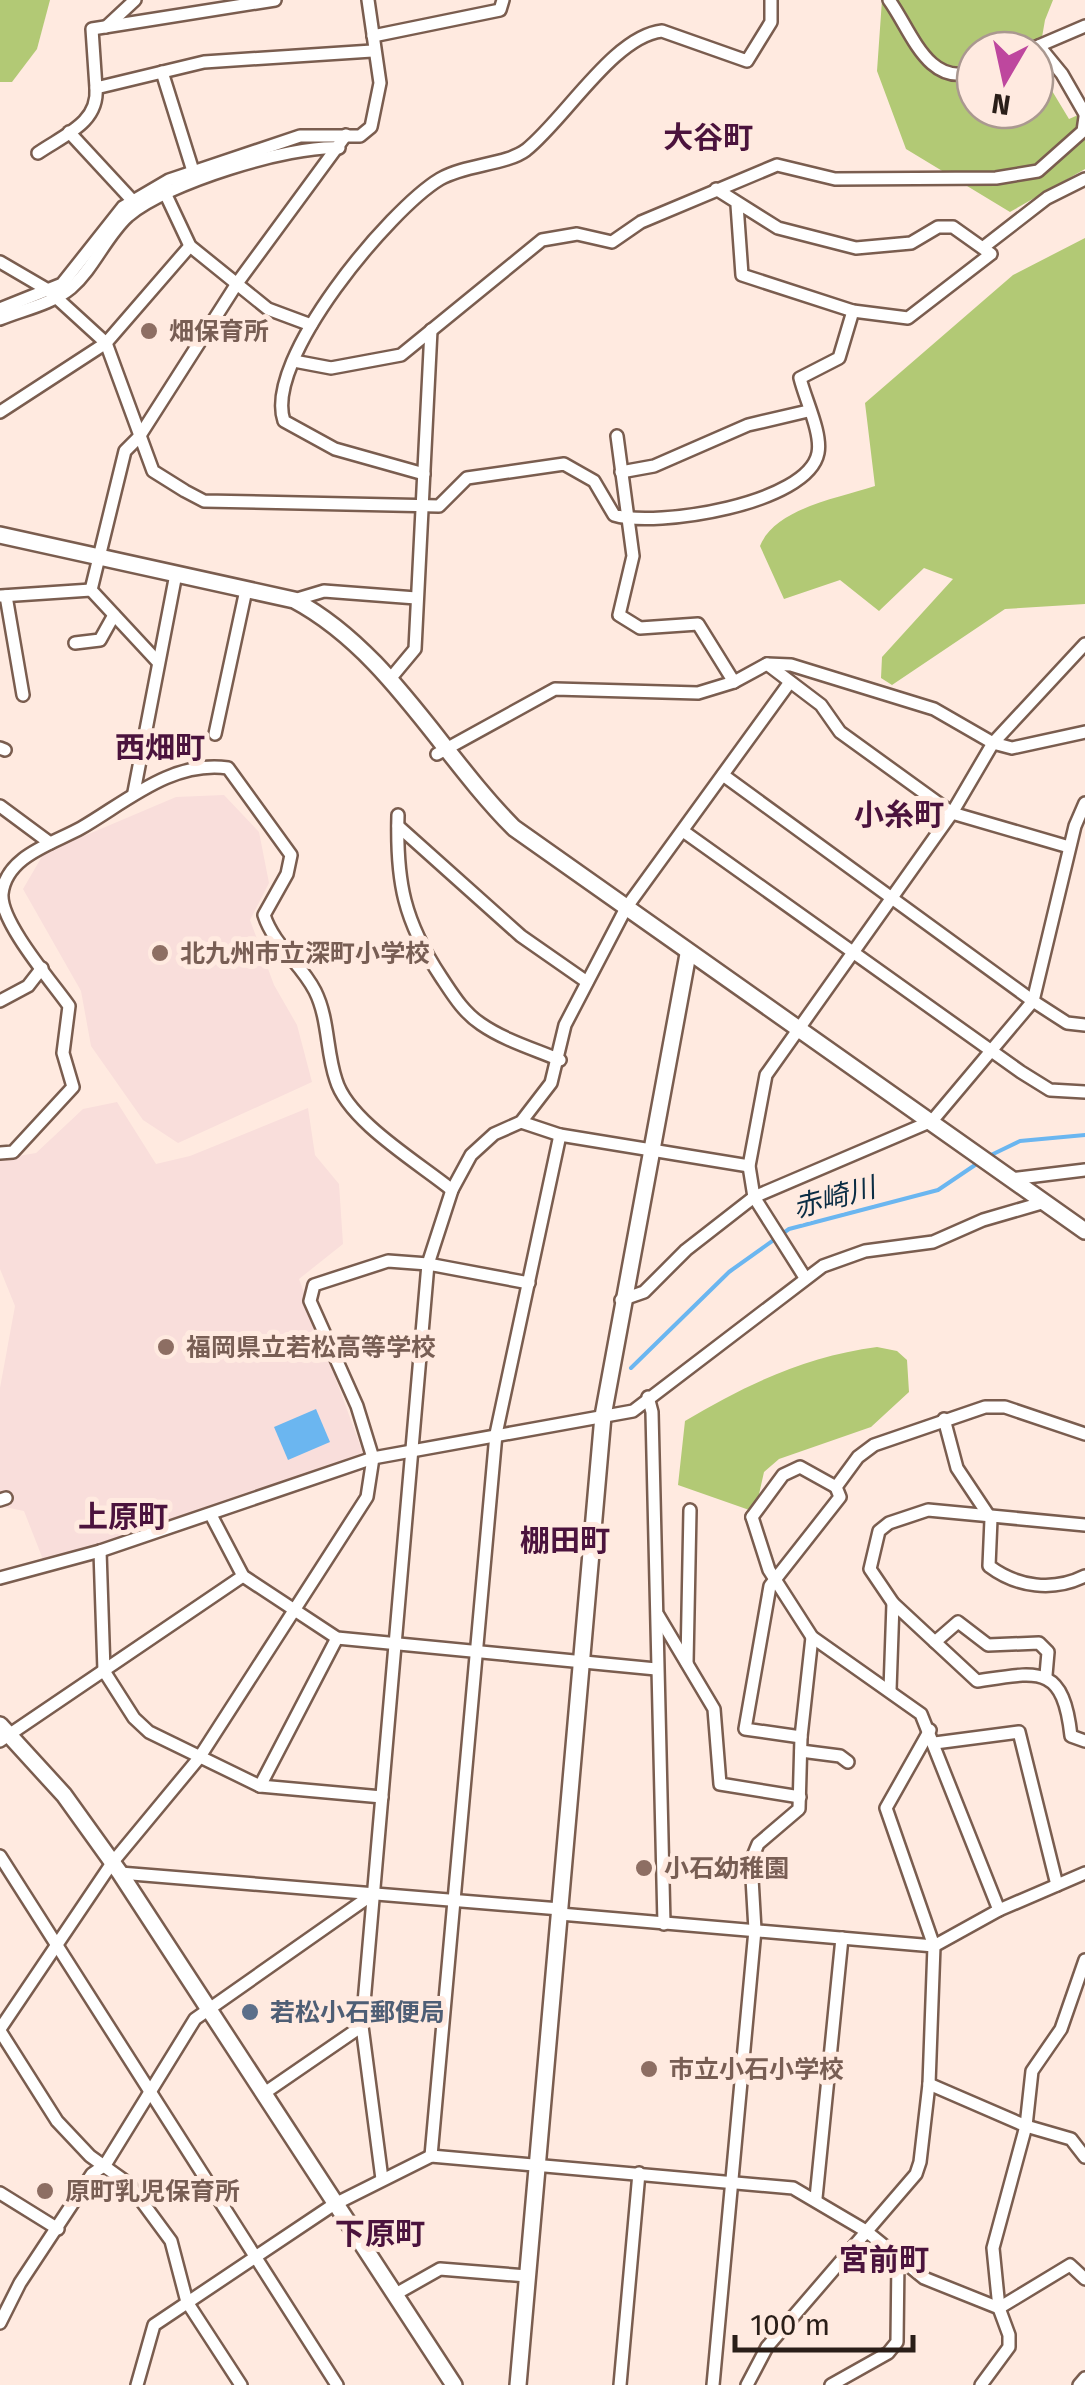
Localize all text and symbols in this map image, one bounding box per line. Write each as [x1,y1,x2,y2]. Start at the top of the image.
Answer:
north arrow [955,30,1055,130]
text: N [989,86,1013,122]
district label: 大谷町 [663,120,753,156]
place label: 畑保育所 [169,317,269,347]
marker: 畑保育所 [138,320,160,342]
district label: 西畑町 [115,730,205,766]
district label: 小糸町 [854,797,944,833]
place label: 北九州市立深町小学校 [180,939,430,969]
marker: 北九州市立深町小学校 [149,942,171,964]
water label: 赤崎川 [789,1170,882,1224]
place label: 福岡県立若松高等学校 [186,1333,436,1363]
marker: 福岡県立若松高等学校 [155,1336,177,1358]
district label: 上原町 [78,1499,168,1535]
district label: 棚田町 [520,1523,610,1559]
place label: 小石幼稚園 [664,1854,789,1884]
marker: 小石幼稚園 [633,1857,655,1879]
place label: 若松小石郵便局 [270,1998,445,2028]
marker: 若松小石郵便局 [239,2001,261,2023]
place label: 市立小石小学校 [669,2055,844,2085]
marker: 市立小石小学校 [638,2058,660,2080]
place label: 原町乳児保育所 [65,2177,240,2207]
marker: 原町乳児保育所 [34,2180,56,2202]
district label: 下原町 [335,2216,425,2252]
district label: 宮前町 [839,2242,929,2278]
scale bar [735,2290,912,2352]
text: 100 m [750,2307,830,2343]

